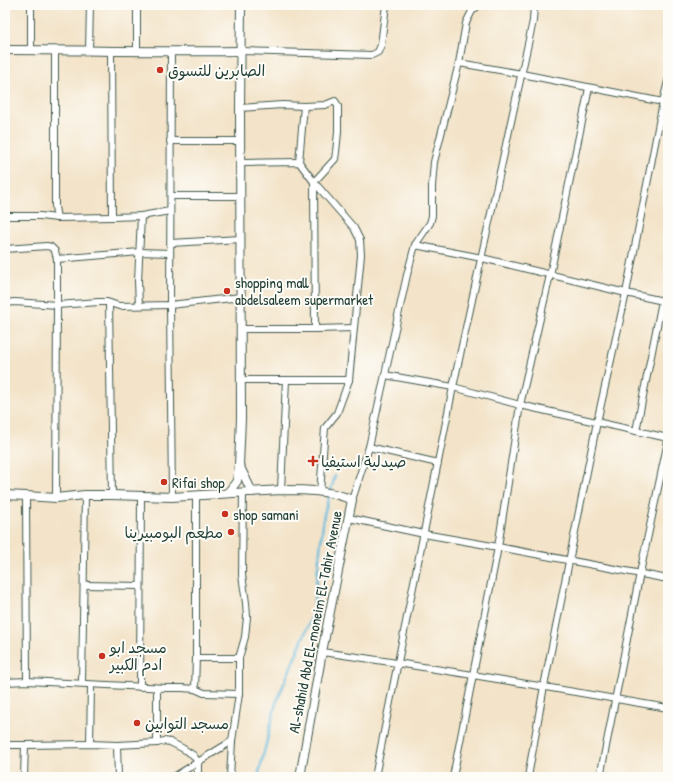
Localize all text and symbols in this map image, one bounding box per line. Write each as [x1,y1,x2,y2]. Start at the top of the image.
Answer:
place label: الصابرين للتسوق [168,60,265,81]
marker: الصابرين للتسوق [155,65,165,75]
place label: shopping mall abdelsaleem supermarket [235,272,374,310]
marker: shopping mall abdelsaleem supermarket [222,286,232,296]
place label: صيدلية استيفيا [321,451,406,472]
marker: صيدلية استيفيا [308,456,318,466]
place label: Rifai shop [172,472,225,493]
marker: Rifai shop [159,477,169,487]
place label: shop samani [233,504,299,525]
marker: shop samani [220,509,230,519]
street label: Al-shahid Abd El-moneim El-Tahir Avenue [283,509,347,735]
place label: مطعم البومبيرينا [124,522,223,545]
marker: مطعم البومبيرينا [226,527,236,537]
place label: مسجد ابو ادم الكبير [108,637,167,677]
marker: مسجد ابو ادم الكبير [97,651,107,661]
place label: مسجد التوابين [145,713,229,734]
marker: مسجد التوابين [132,718,142,728]

